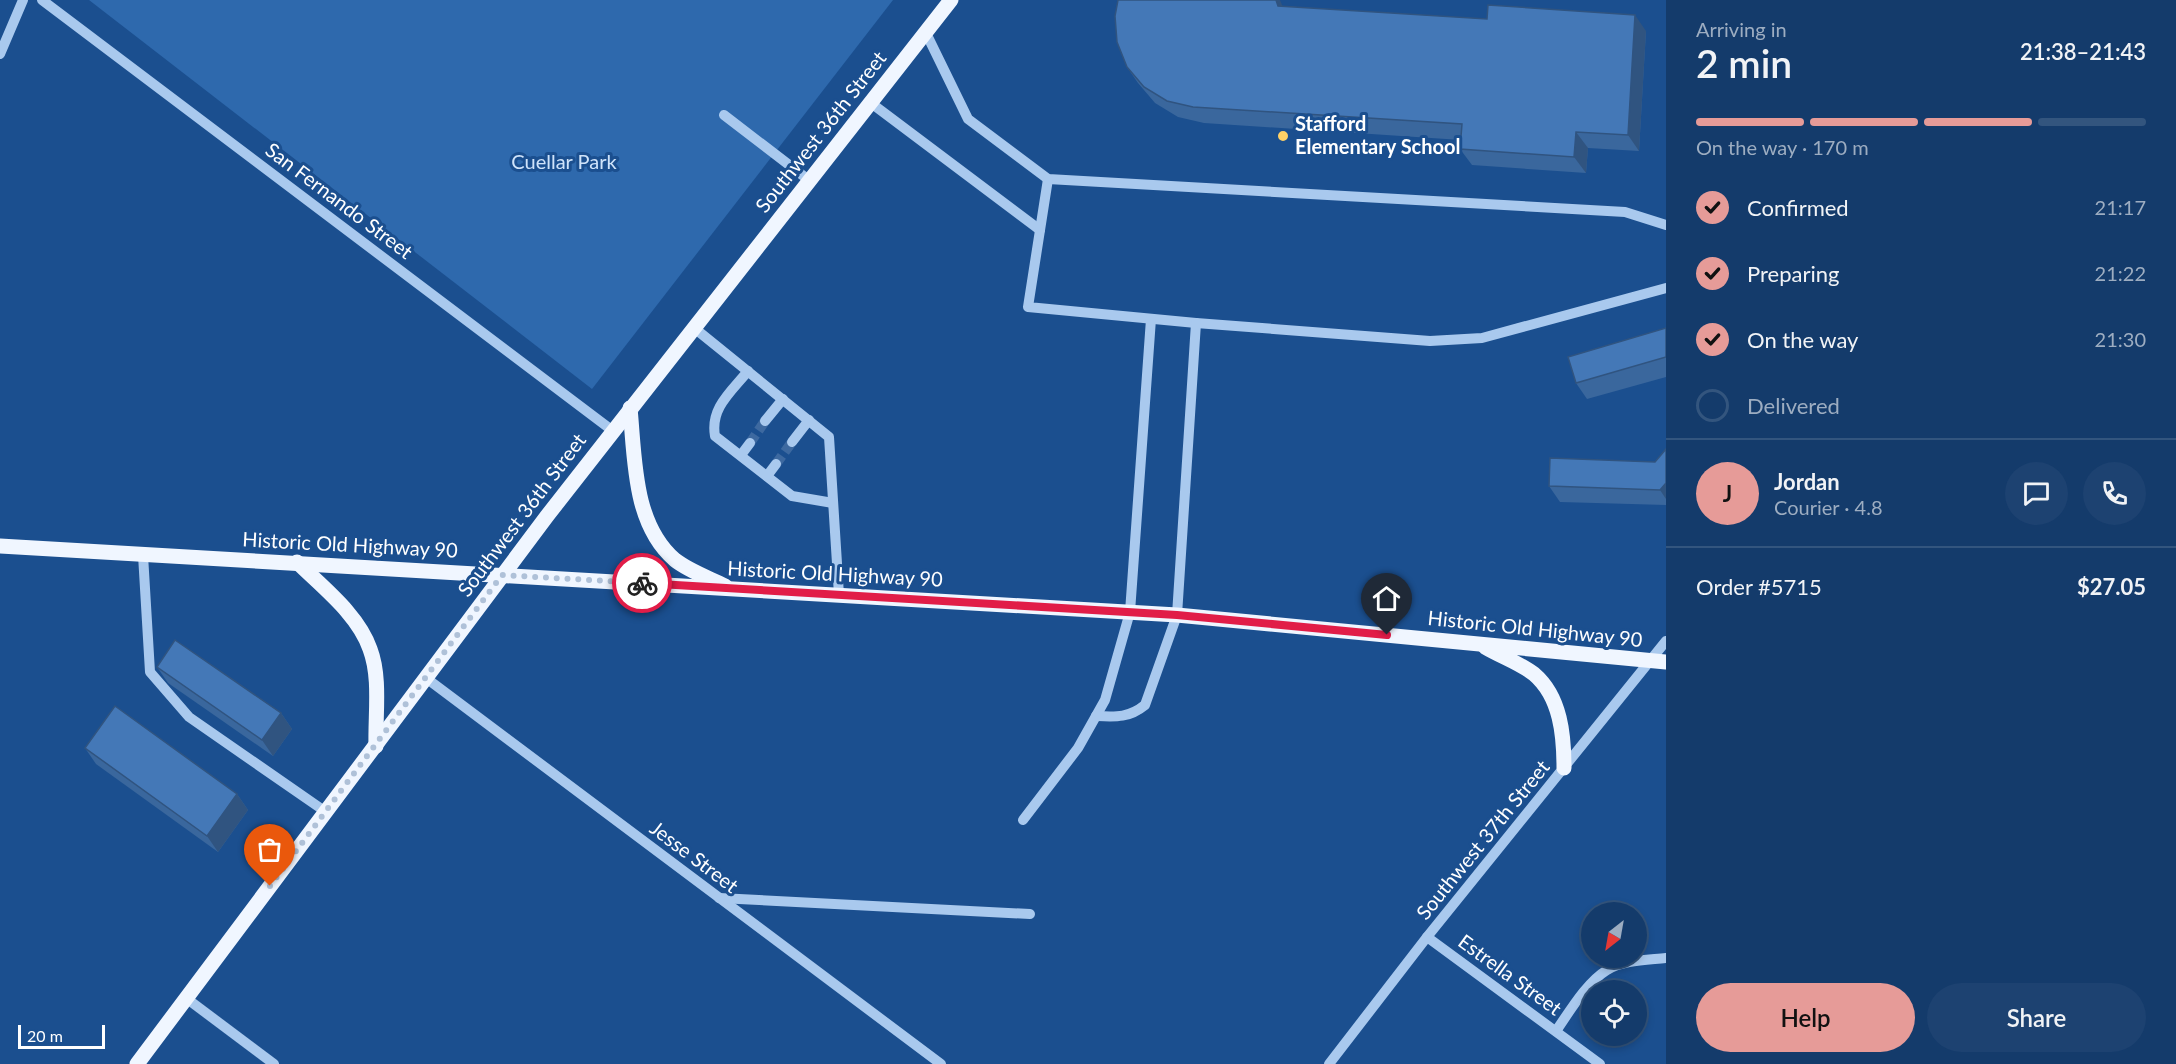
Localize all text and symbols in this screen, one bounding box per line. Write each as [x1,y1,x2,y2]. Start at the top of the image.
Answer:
text: Arriving in [1696,17,1787,41]
text: 21:38–21:43 [2020,38,2146,65]
text: 2 min [1696,40,1792,86]
street label: Southwest 36th Street [750,46,891,217]
place label: Stafford Elementary School [1295,111,1460,158]
marker: Stafford Elementary School [1276,129,1290,143]
text: On the way · 170 m [1696,135,1869,159]
street label: San Fernando Street [261,137,418,263]
park label: Cuellar Park [511,149,618,173]
icon: check [1696,191,1729,224]
text: Confirmed [1747,194,1849,221]
text: 21:17 [2095,195,2146,219]
icon: check [1696,257,1729,290]
text: Preparing [1747,260,1839,287]
text: 21:22 [2095,261,2146,285]
icon: check [1696,323,1729,356]
text: On the way [1747,326,1858,353]
text: 21:30 [2095,327,2146,351]
text: Delivered [1747,392,1840,419]
street label: Southwest 36th Street [452,428,590,601]
button: chat [2005,462,2068,525]
button: phone [2083,462,2146,525]
text: Jordan [1774,468,1840,495]
text: J [1723,480,1732,507]
text: Courier · 4.8 [1774,495,1883,519]
street label: Historic Old Highway 90 [242,526,458,562]
courier [612,553,672,613]
street label: Historic Old Highway 90 [727,555,943,591]
icon: bike [626,567,659,600]
pin [1361,573,1412,635]
text: Order #5715 [1696,573,1822,600]
text: $27.05 [2077,573,2146,600]
icon: home [1370,582,1403,615]
street label: Historic Old Highway 90 [1427,605,1644,651]
street label: Southwest 37th Street [1411,755,1554,924]
street label: Jesse Street [646,815,743,897]
pin [244,824,295,886]
icon: bag [253,833,286,866]
north arrow [1581,902,1647,968]
map controls [1581,902,1647,1046]
street label: Estrella Street [1454,929,1567,1020]
button: locate [1581,980,1647,1046]
button: Help [1696,983,1915,1052]
button: Share [1927,983,2146,1052]
scale bar [18,1022,105,1050]
text: 20 m [27,1026,63,1045]

